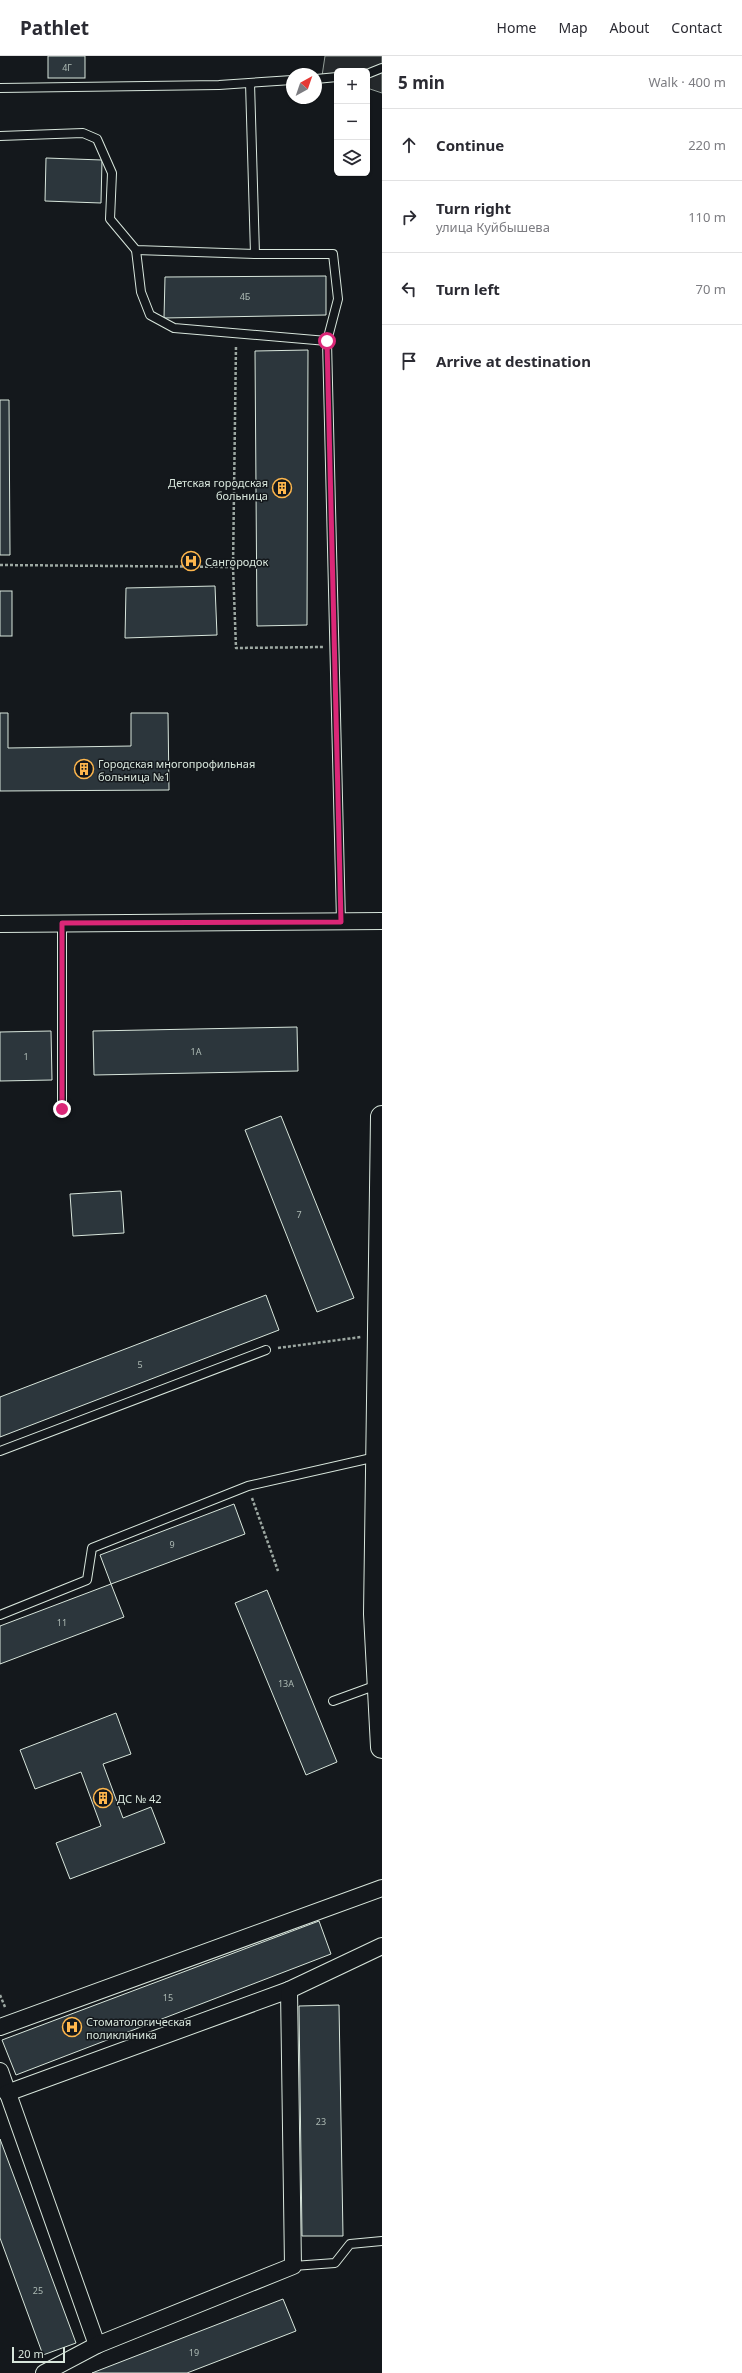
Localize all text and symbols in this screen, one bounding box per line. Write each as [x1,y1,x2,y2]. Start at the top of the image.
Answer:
text: Pathlet [20,15,89,41]
text: Home [497,18,536,37]
text: Map [558,18,588,37]
text: About [610,18,649,37]
text: Contact [671,18,722,37]
house number: 4Г [62,61,72,74]
north arrow [286,68,322,104]
map controls [334,68,370,176]
button: + [334,68,370,104]
text: 5 min [398,71,445,94]
text: Walk · 400 m [648,73,726,91]
button: − [334,104,370,140]
icon: ahead [398,134,420,156]
text: Continue [436,135,504,155]
text: 220 m [688,136,726,154]
button: layers [334,140,370,176]
text: Turn right [436,198,511,218]
icon: right [398,206,420,228]
text: 110 m [688,208,726,226]
text: улица Куйбышева [436,218,550,236]
icon: left [398,278,420,300]
text: Turn left [436,279,500,299]
text: 70 m [696,280,726,298]
house number: 4Б [240,290,251,303]
route start [318,332,336,350]
icon: arrive [398,350,420,372]
text: Arrive at destination [436,351,591,371]
place label: Детская городская больница [168,475,268,503]
building icon: Детская городская больница [271,477,293,499]
hospital icon: Сангородок [180,550,202,572]
place label: Сангородок [205,554,268,569]
place label: Городская многопрофильная больница №1 [98,756,255,784]
building icon: Городская многопрофильная больница №1 [73,758,95,780]
house number: 1А [191,1045,202,1058]
house number: 1 [23,1050,29,1063]
route end [53,1100,71,1118]
house number: 7 [296,1208,302,1221]
house number: 5 [137,1358,143,1371]
house number: 9 [169,1538,175,1551]
house number: 11 [57,1616,67,1629]
house number: 13А [278,1677,294,1690]
building icon: ДС № 42 [92,1787,114,1809]
place label: ДС № 42 [117,1791,162,1806]
house number: 15 [163,1991,173,2004]
place label: Стоматологическая поликлиника [86,2014,191,2042]
hospital icon: Стоматологическая поликлиника [61,2016,83,2038]
house number: 23 [316,2115,326,2128]
house number: 25 [33,2284,43,2297]
scale bar [12,2345,65,2364]
text: 20 m [18,2346,44,2361]
house number: 19 [189,2346,199,2359]

